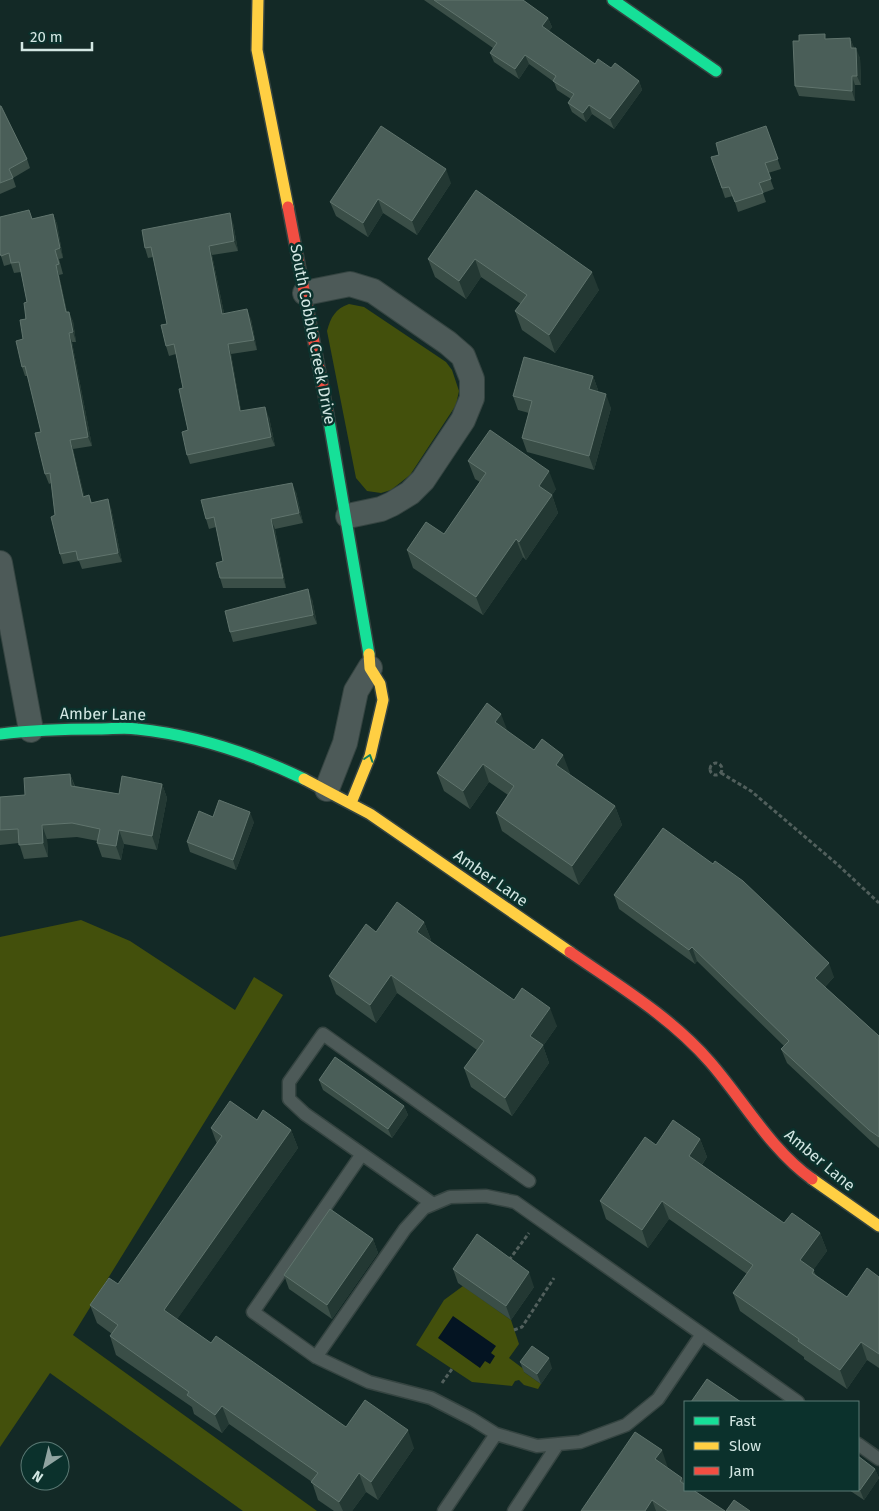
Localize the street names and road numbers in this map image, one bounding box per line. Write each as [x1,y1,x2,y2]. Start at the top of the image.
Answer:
street label: South Cobble Creek Drive [286,242,340,426]
street label: Amber Lane [60,704,146,724]
street label: Amber Lane [450,846,532,910]
street label: Amber Lane [781,1125,859,1195]

